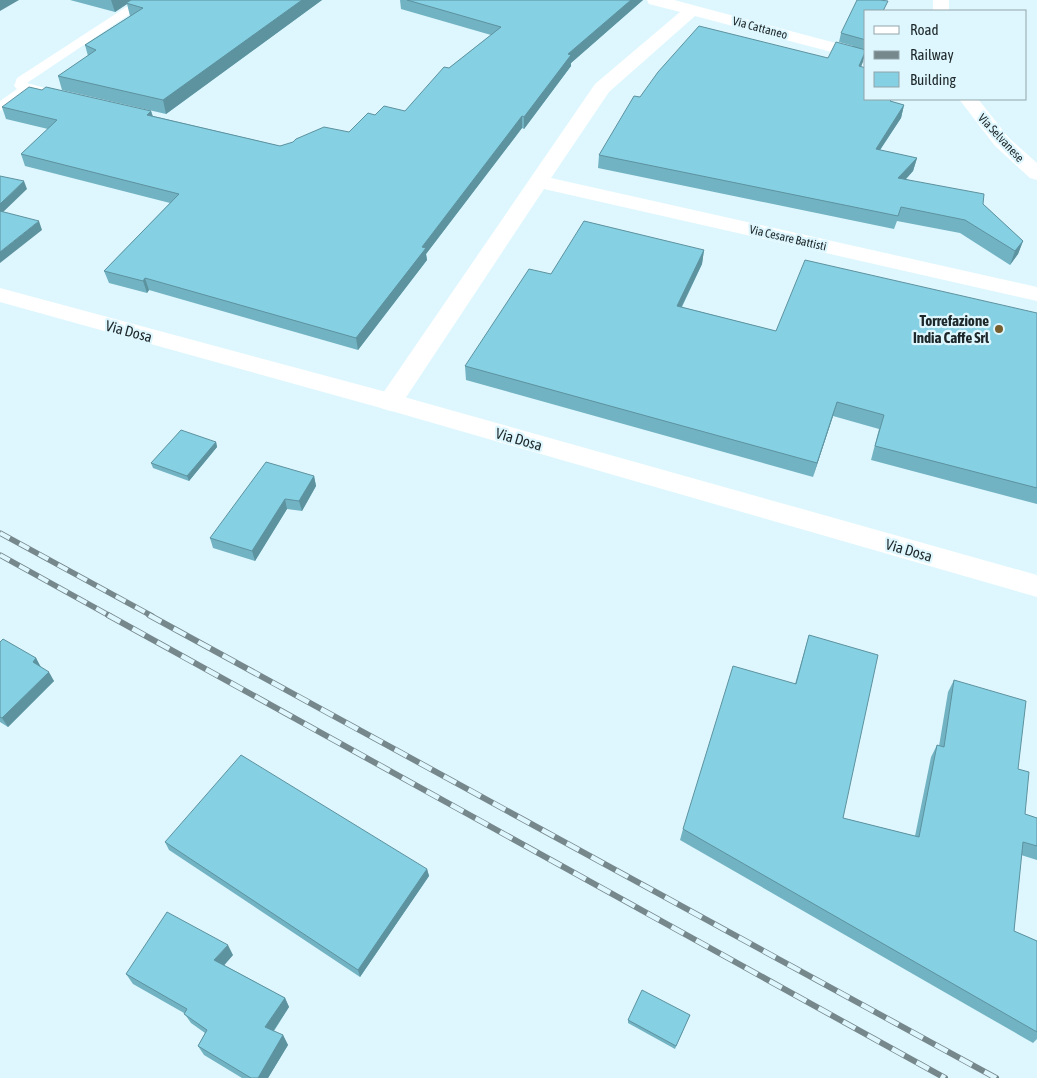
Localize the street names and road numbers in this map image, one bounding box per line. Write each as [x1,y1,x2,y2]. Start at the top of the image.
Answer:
street label: Via Cattaneo [731,14,789,42]
street label: Via Selvanese [975,111,1027,165]
street label: Via Cesare Battisti [748,222,828,254]
street label: Via Dosa [104,317,154,345]
street label: Via Dosa [494,424,544,454]
street label: Via Dosa [884,535,934,565]

